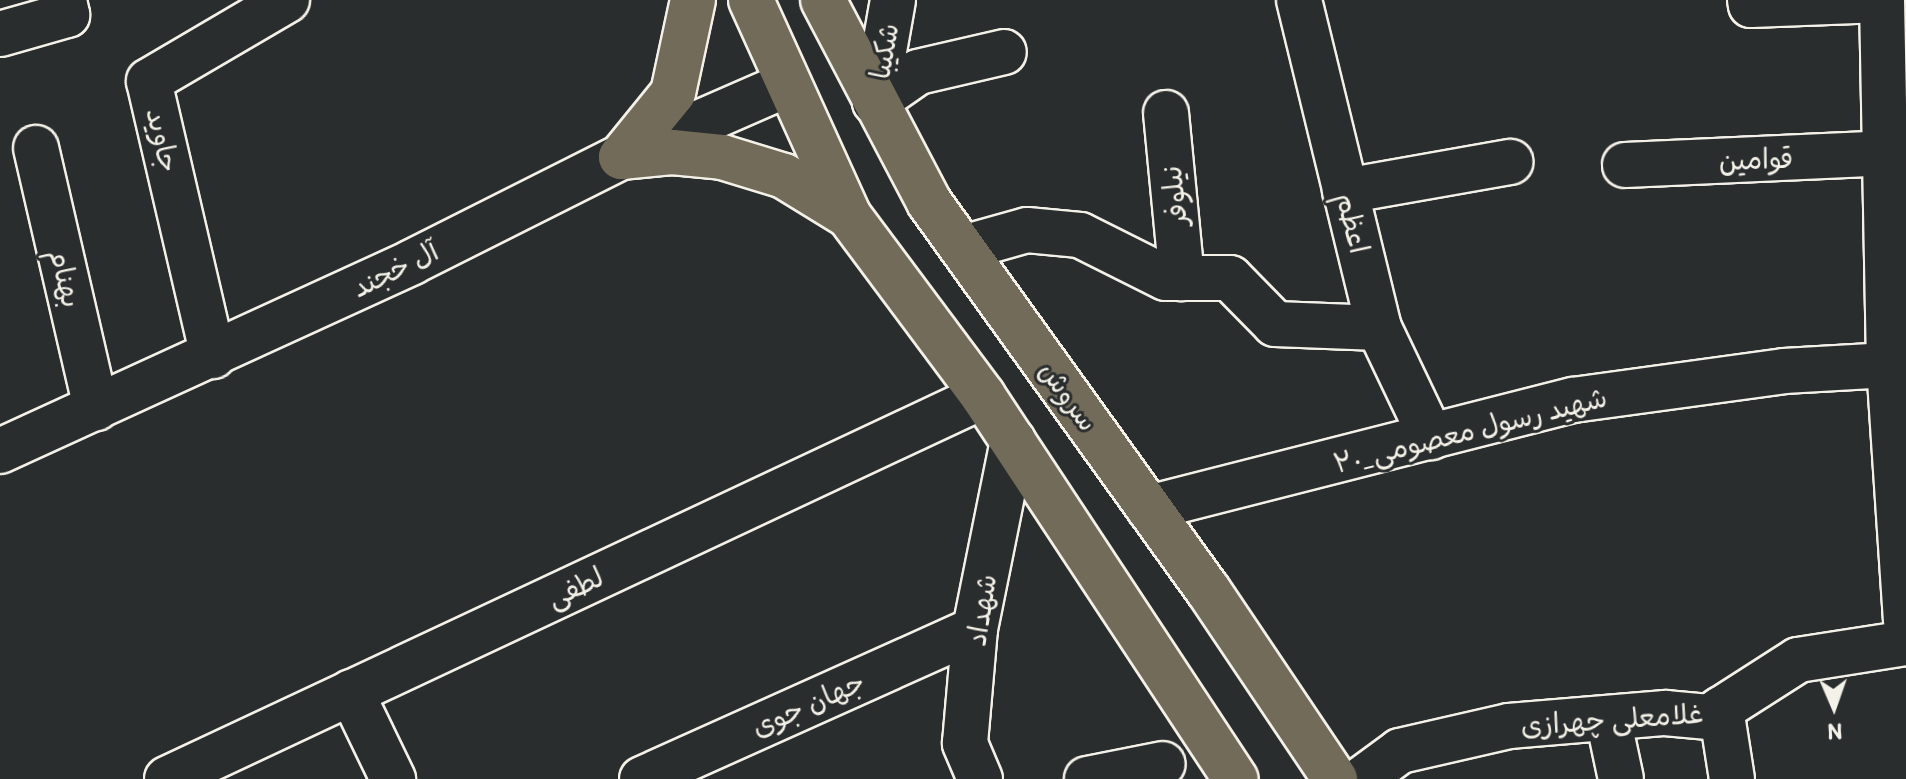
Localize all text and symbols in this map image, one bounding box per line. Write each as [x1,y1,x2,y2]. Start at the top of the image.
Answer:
street label: شکیبا [863,20,905,82]
street label: جاوید [139,105,187,175]
street label: قوامین [1718,141,1794,177]
street label: نیلوفر [1154,164,1194,228]
street label: اعظم [1329,189,1377,257]
street label: آل خجند [346,234,444,304]
street label: بهنام [43,245,89,311]
street label: سروش [1032,355,1106,437]
street label: ۲۰_شهید رسول معصومی [1330,380,1610,480]
street label: لطفی [541,559,609,615]
street label: شهداد [959,572,1003,648]
street label: جهان جوی [746,664,870,744]
north arrow [1794,667,1874,747]
street label: غلامعلی چهرازی [1520,696,1704,742]
text: N [1827,718,1843,745]

